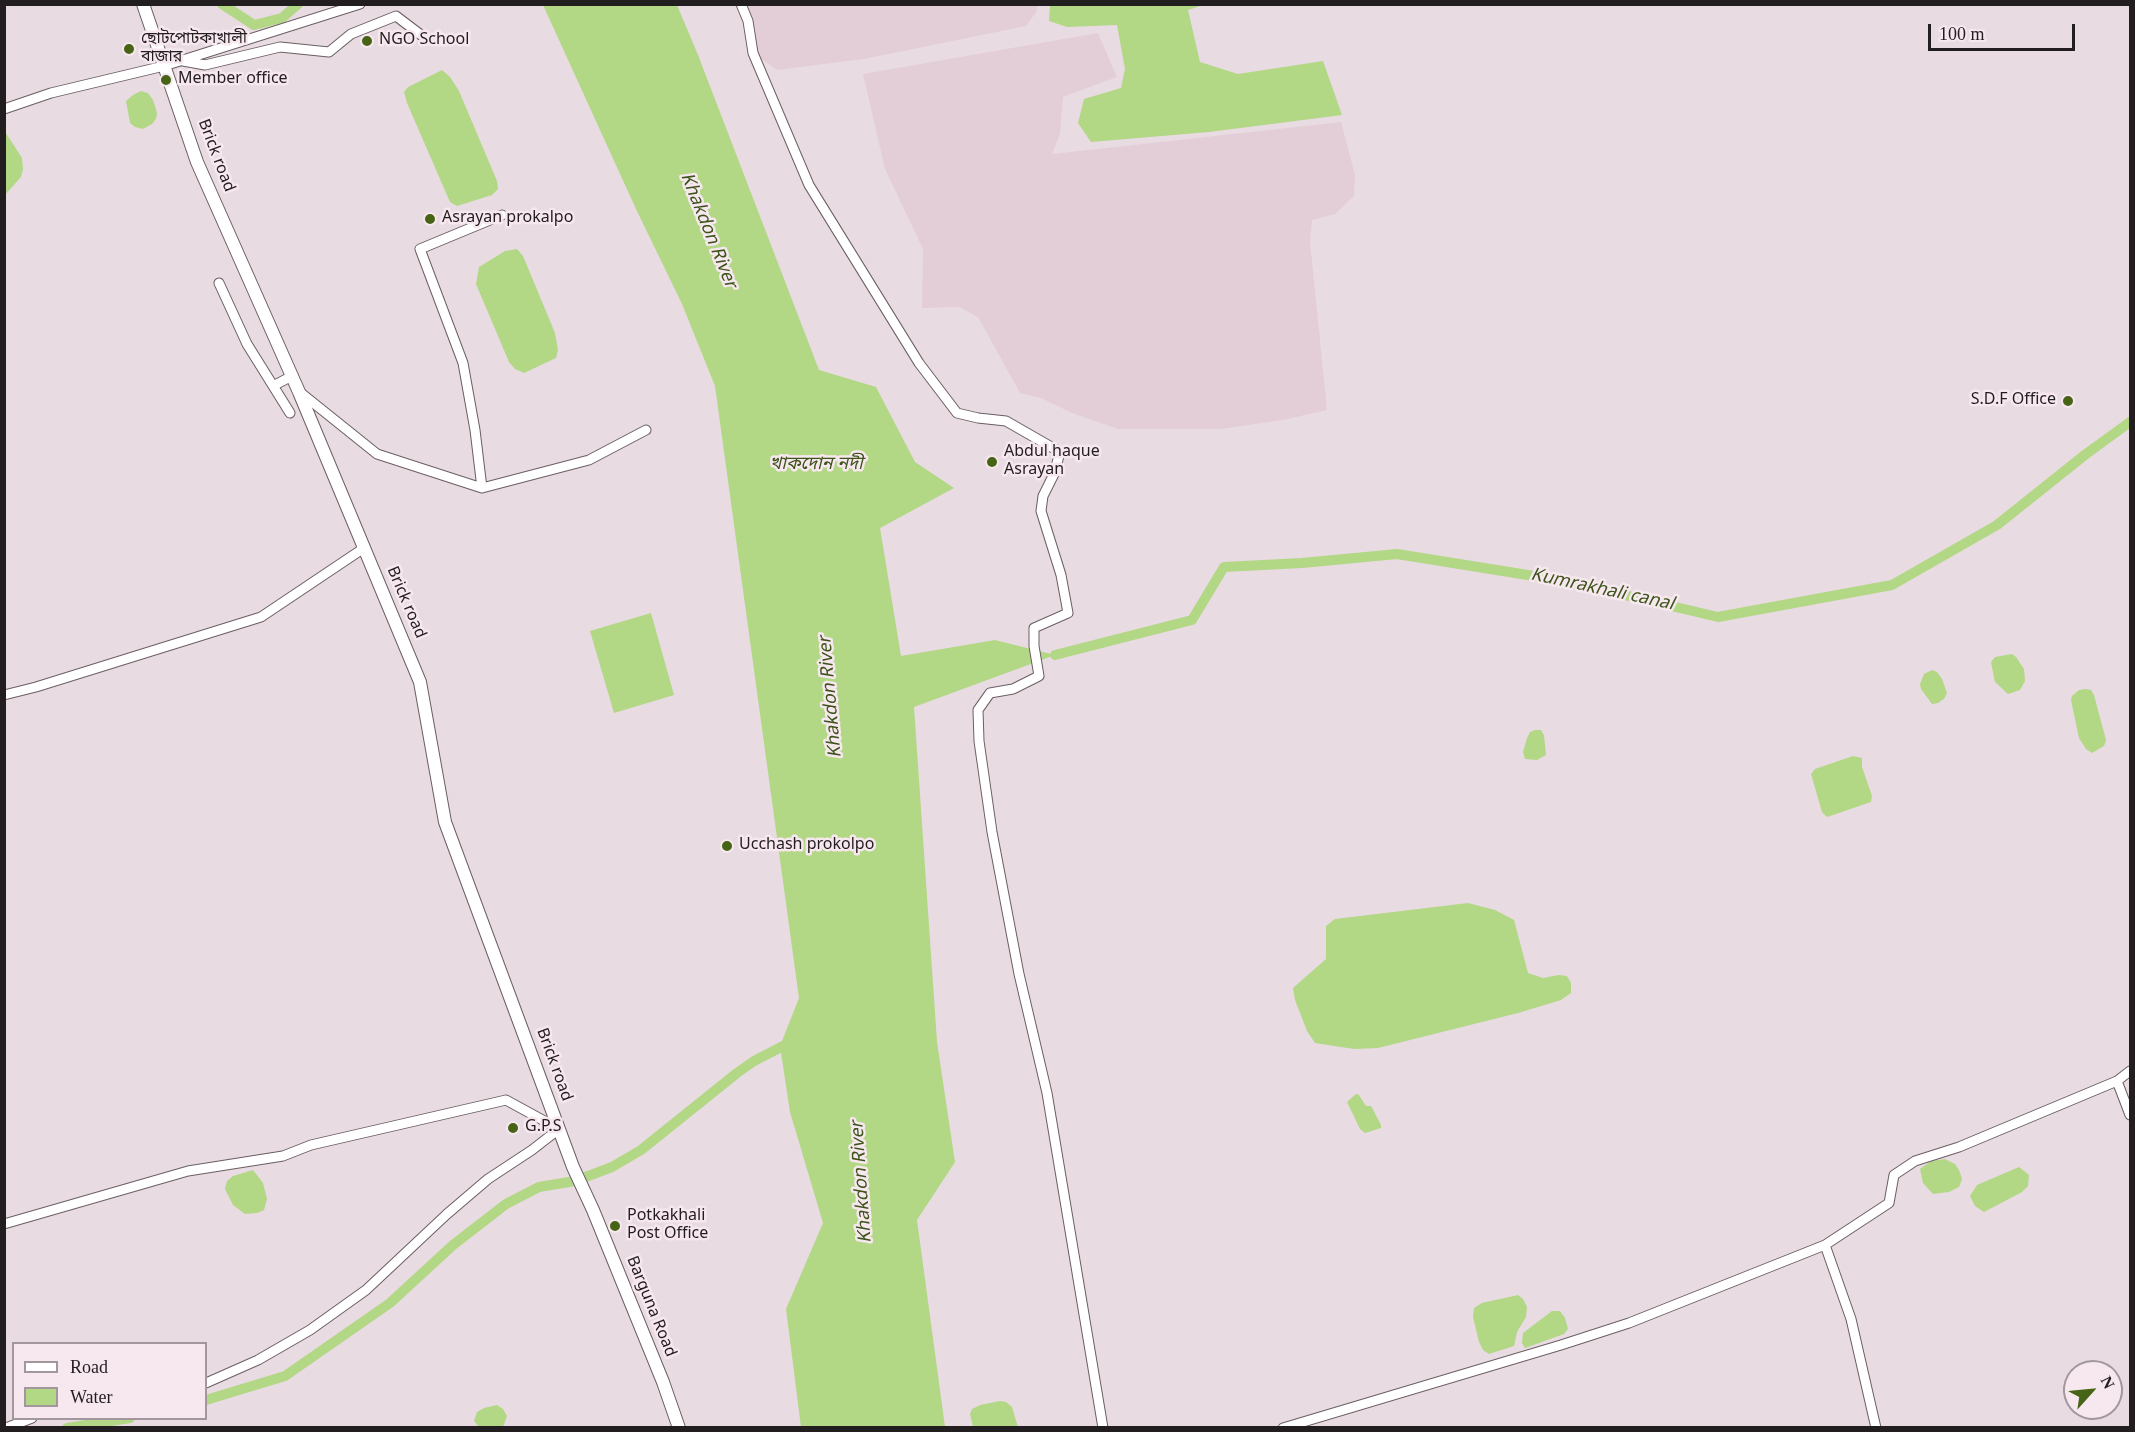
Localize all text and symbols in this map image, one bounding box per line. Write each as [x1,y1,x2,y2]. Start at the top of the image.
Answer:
scale bar [1931,12,2078,50]
text: 100 m [1939,24,1985,44]
place label: ছোটপোটকাখালী বাজার [141,30,247,68]
place label: NGO School [379,31,469,51]
marker: NGO School [360,34,374,48]
marker: ছোটপোটকাখালী বাজার [122,42,136,56]
place label: Member office [178,70,288,90]
marker: Member office [159,73,173,87]
street label: Brick road [192,117,238,195]
water label: Khakdon River [674,170,740,292]
place label: Asrayan prokalpo [442,209,573,229]
marker: Asrayan prokalpo [423,212,437,226]
place label: S.D.F Office [1971,391,2056,411]
marker: S.D.F Office [2061,394,2075,408]
place label: Abdul haque Asrayan [1004,443,1100,481]
water label: খাকদোন নদী [769,455,863,477]
marker: Abdul haque Asrayan [985,455,999,469]
street label: Brick road [381,564,429,642]
water label: Kumrakhali canal [1529,565,1675,617]
water label: Khakdon River [816,635,848,759]
place label: Ucchash prokolpo [739,836,874,856]
marker: Ucchash prokolpo [720,839,734,853]
street label: Brick road [531,1026,575,1104]
place label: G.P.S [525,1118,562,1138]
water label: Khakdon River [848,1120,878,1244]
marker: G.P.S [506,1121,520,1135]
place label: Potkakhali Post Office [627,1207,708,1245]
marker: Potkakhali Post Office [608,1219,622,1233]
street label: Barguna Road [621,1254,679,1360]
legend [12,1342,207,1420]
text: Road [70,1357,108,1377]
north arrow [2063,1360,2123,1420]
text: N [2098,1373,2118,1392]
text: Water [70,1387,113,1407]

